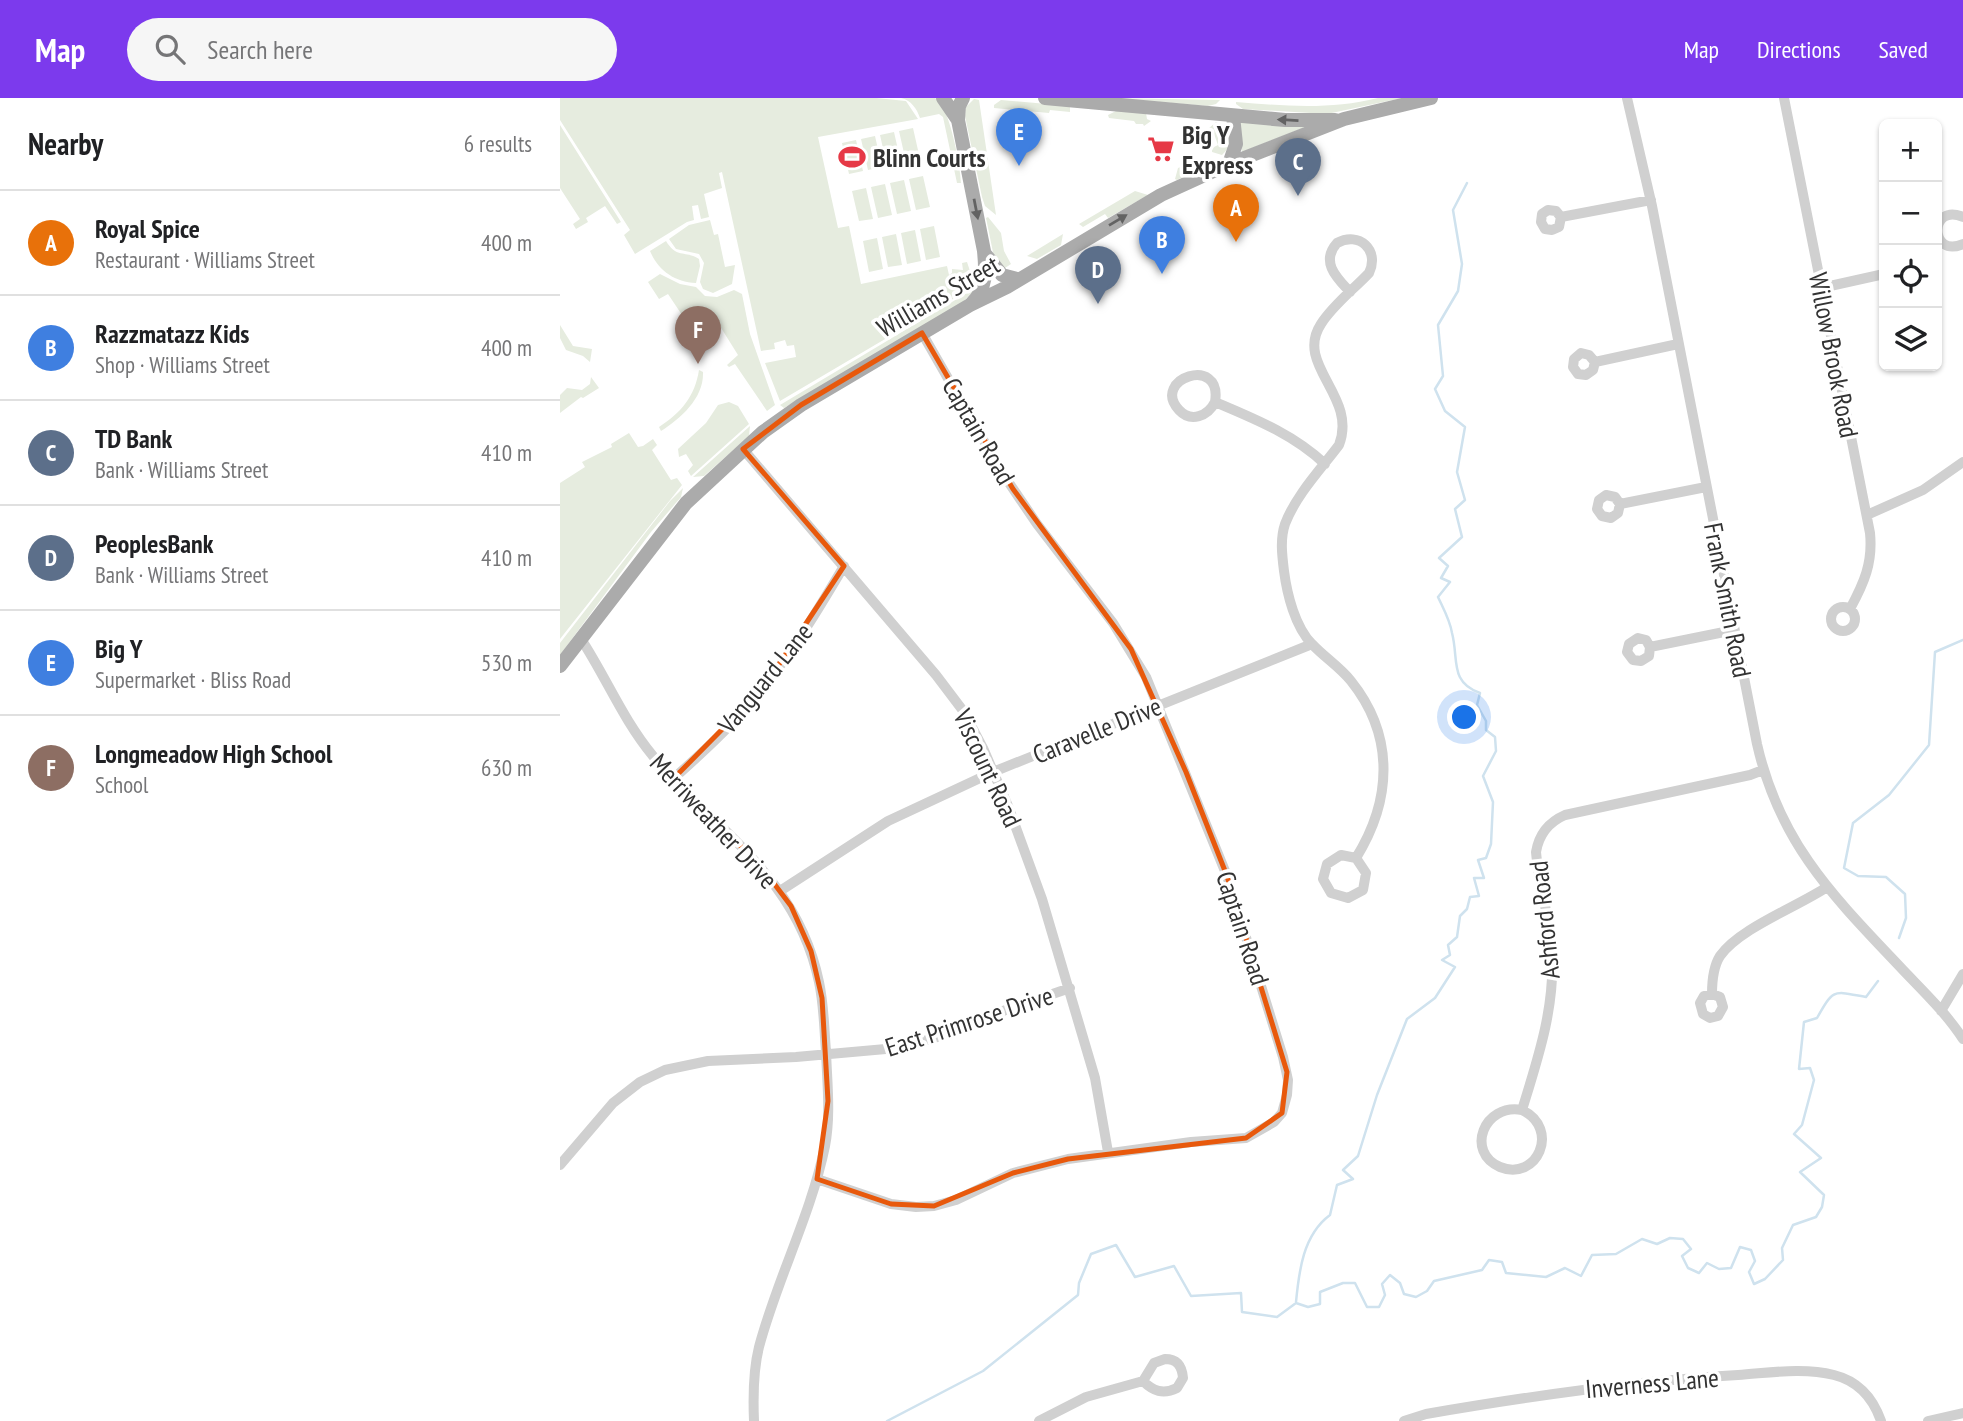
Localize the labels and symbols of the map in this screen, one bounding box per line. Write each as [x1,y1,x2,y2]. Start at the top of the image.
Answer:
pin: E [996,108,1042,166]
one-way arrow [1277,114,1299,125]
place label: Big Y Express [1182,118,1253,181]
supermarket icon: Big Y Express [1146,134,1176,164]
pin: C [1275,138,1321,196]
place label: Blinn Courts [873,141,986,174]
sports icon: Blinn Courts [837,142,867,172]
pin: A [1213,184,1259,242]
one-way arrow [971,198,982,220]
one-way arrow [1109,214,1128,226]
pin: B [1139,216,1185,274]
pin: D [1075,246,1121,304]
street label: Williams Street [871,248,1005,344]
street label: Willow Brook Road [1802,270,1866,440]
pin: F [675,306,721,364]
street label: Captain Road [935,372,1023,490]
street label: Frank Smith Road [1697,520,1759,680]
street label: Vanguard Lane [710,616,820,741]
street label: Caravelle Drive [1028,689,1166,771]
your location [1447,700,1481,734]
street label: Viscount Road [946,703,1030,832]
street label: Merriweather Drive [643,747,785,895]
street label: Ashford Road [1521,859,1567,981]
street label: Captain Road [1209,867,1277,989]
street label: East Primrose Drive [881,978,1057,1064]
street label: Inverness Lane [1584,1361,1720,1405]

